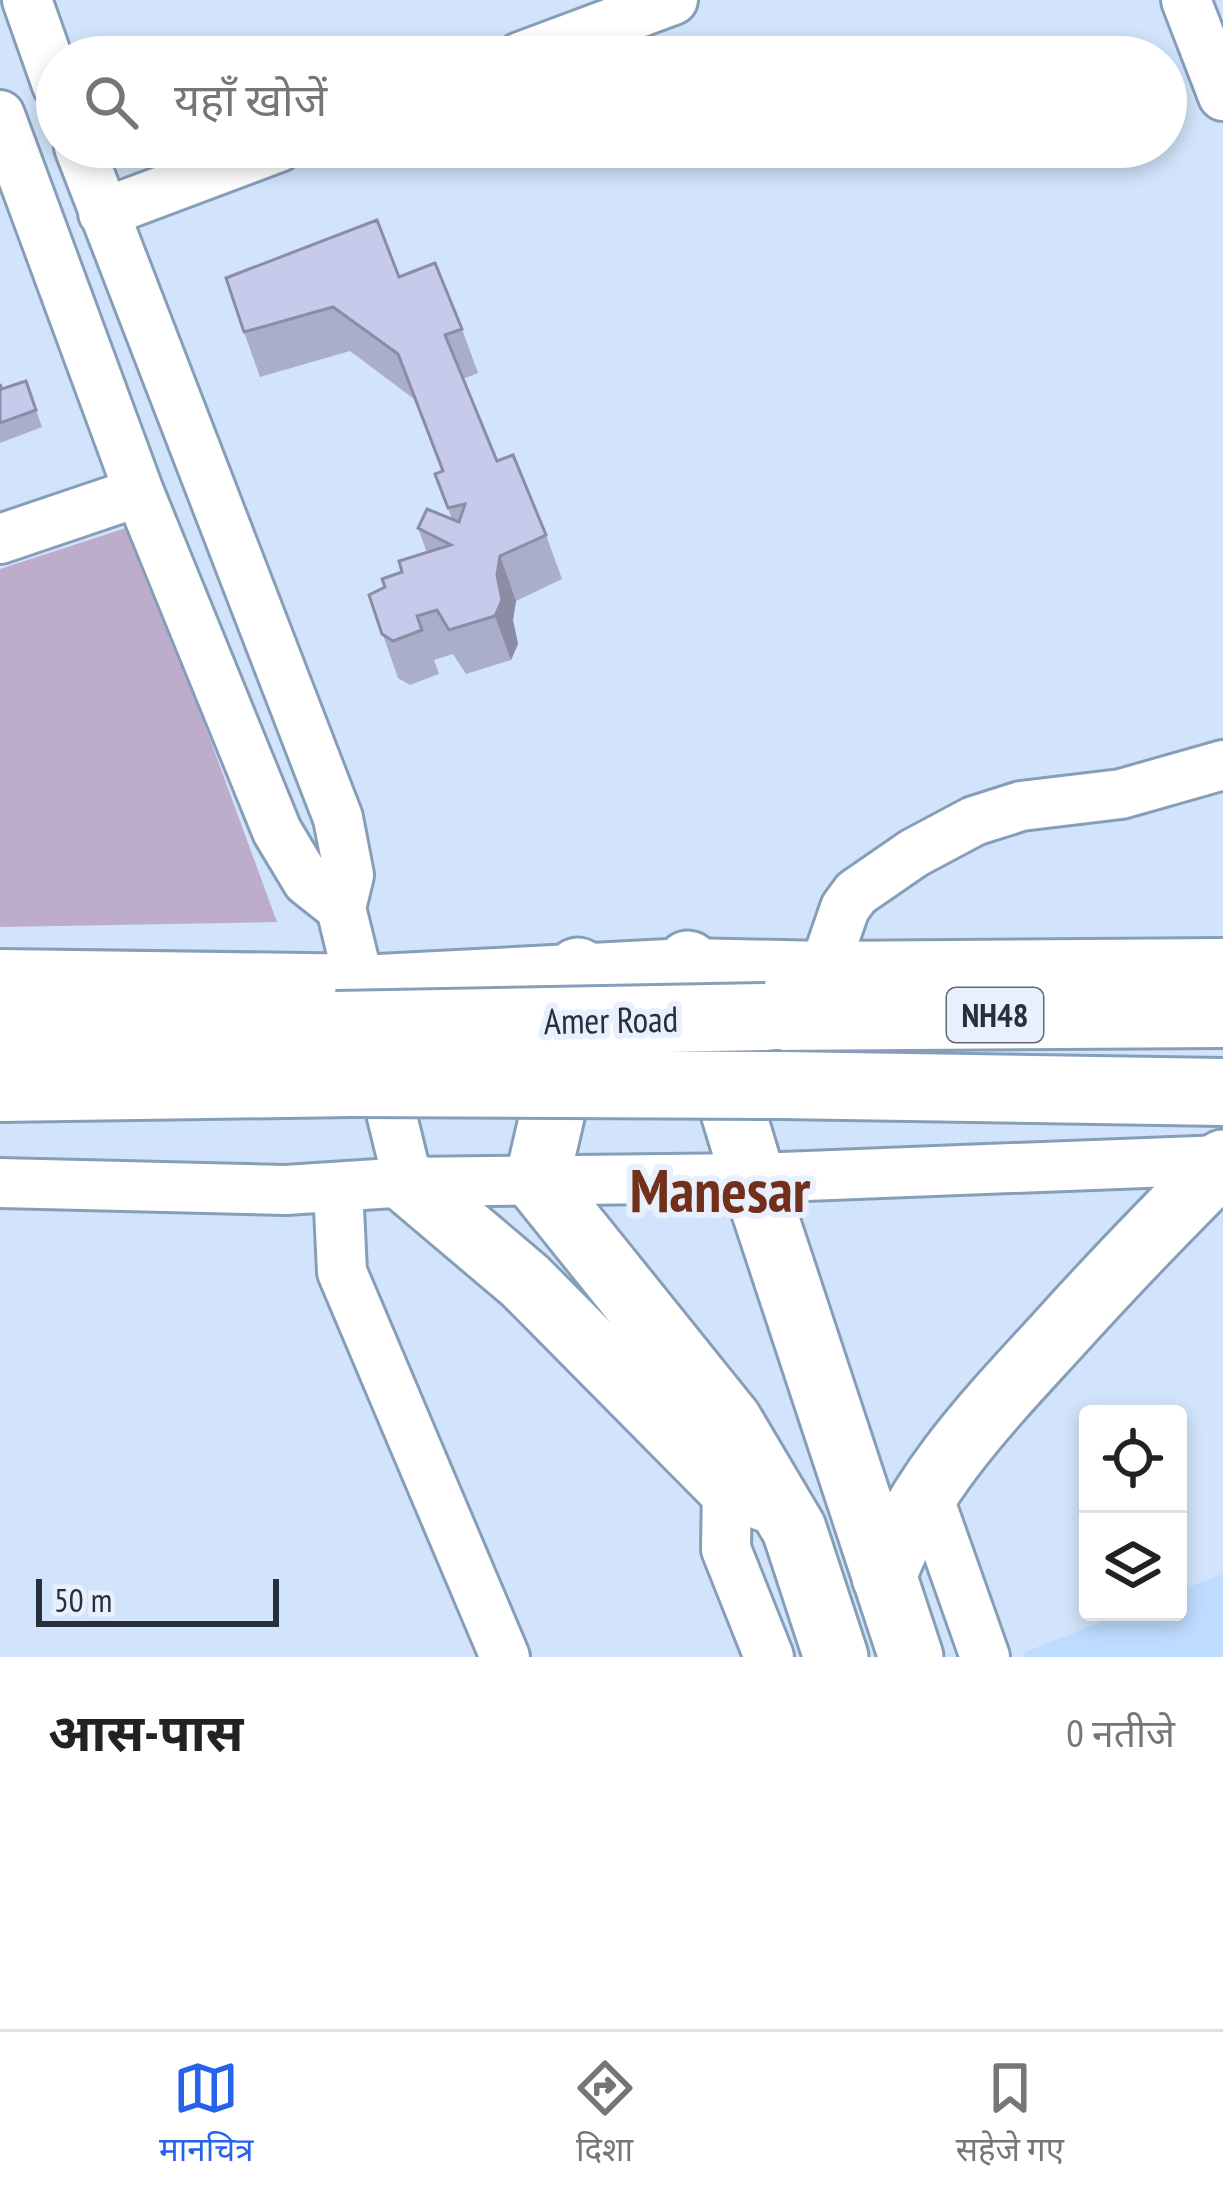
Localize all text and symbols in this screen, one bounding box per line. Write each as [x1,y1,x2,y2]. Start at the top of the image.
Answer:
search box [36,36,1187,168]
icon: search [78,69,144,135]
text: यहाँ खोजें [174,70,327,128]
road number: NH48 [947,988,1043,1042]
street label: Amer Road [543,995,679,1044]
district label: Manesar [630,1151,811,1229]
map controls [1079,1405,1187,1621]
button: locate [1079,1405,1187,1513]
button: layers [1079,1513,1187,1621]
scale bar [36,1573,279,1626]
text: 50 m [54,1578,112,1621]
text: आस-पास [48,1699,243,1765]
text: 0 नतीजे [1066,1707,1175,1758]
tab: मानचित्र [159,2055,253,2174]
tab: दिशा [572,2055,638,2174]
tab: सहेजे गए [956,2055,1064,2174]

